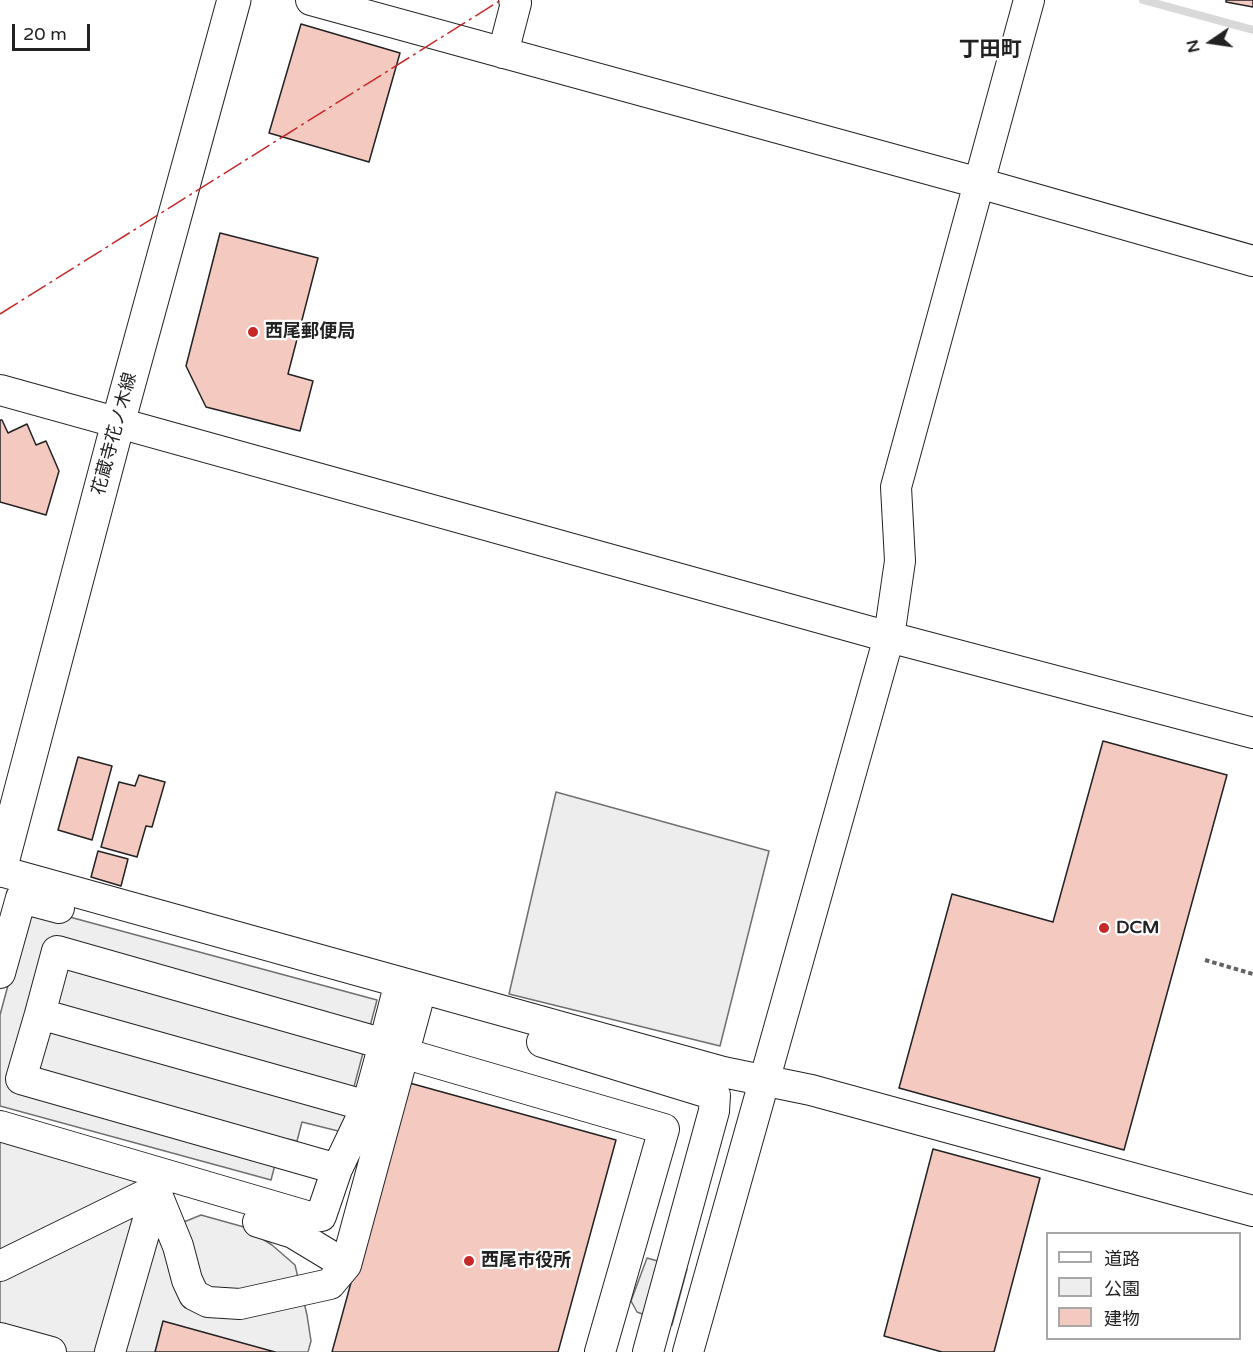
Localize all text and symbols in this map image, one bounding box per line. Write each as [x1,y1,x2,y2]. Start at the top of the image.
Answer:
scale bar [15,12,93,50]
north arrow [1181,12,1241,72]
text: 20 m [23,23,67,45]
district label: 丁田町 [959,37,1021,63]
text: N [1182,38,1205,55]
place label: 西尾郵便局 [265,321,355,343]
marker: 西尾郵便局 [246,325,260,339]
street label: 花蔵寺花ノ木線 [88,370,142,498]
place label: DCM [1116,917,1159,939]
marker: DCM [1097,921,1111,935]
legend [1046,1232,1241,1340]
text: 道路 [1104,1248,1140,1270]
place label: 西尾市役所 [481,1250,571,1272]
marker: 西尾市役所 [462,1254,476,1268]
text: 公園 [1104,1278,1140,1300]
text: 建物 [1104,1308,1140,1330]

